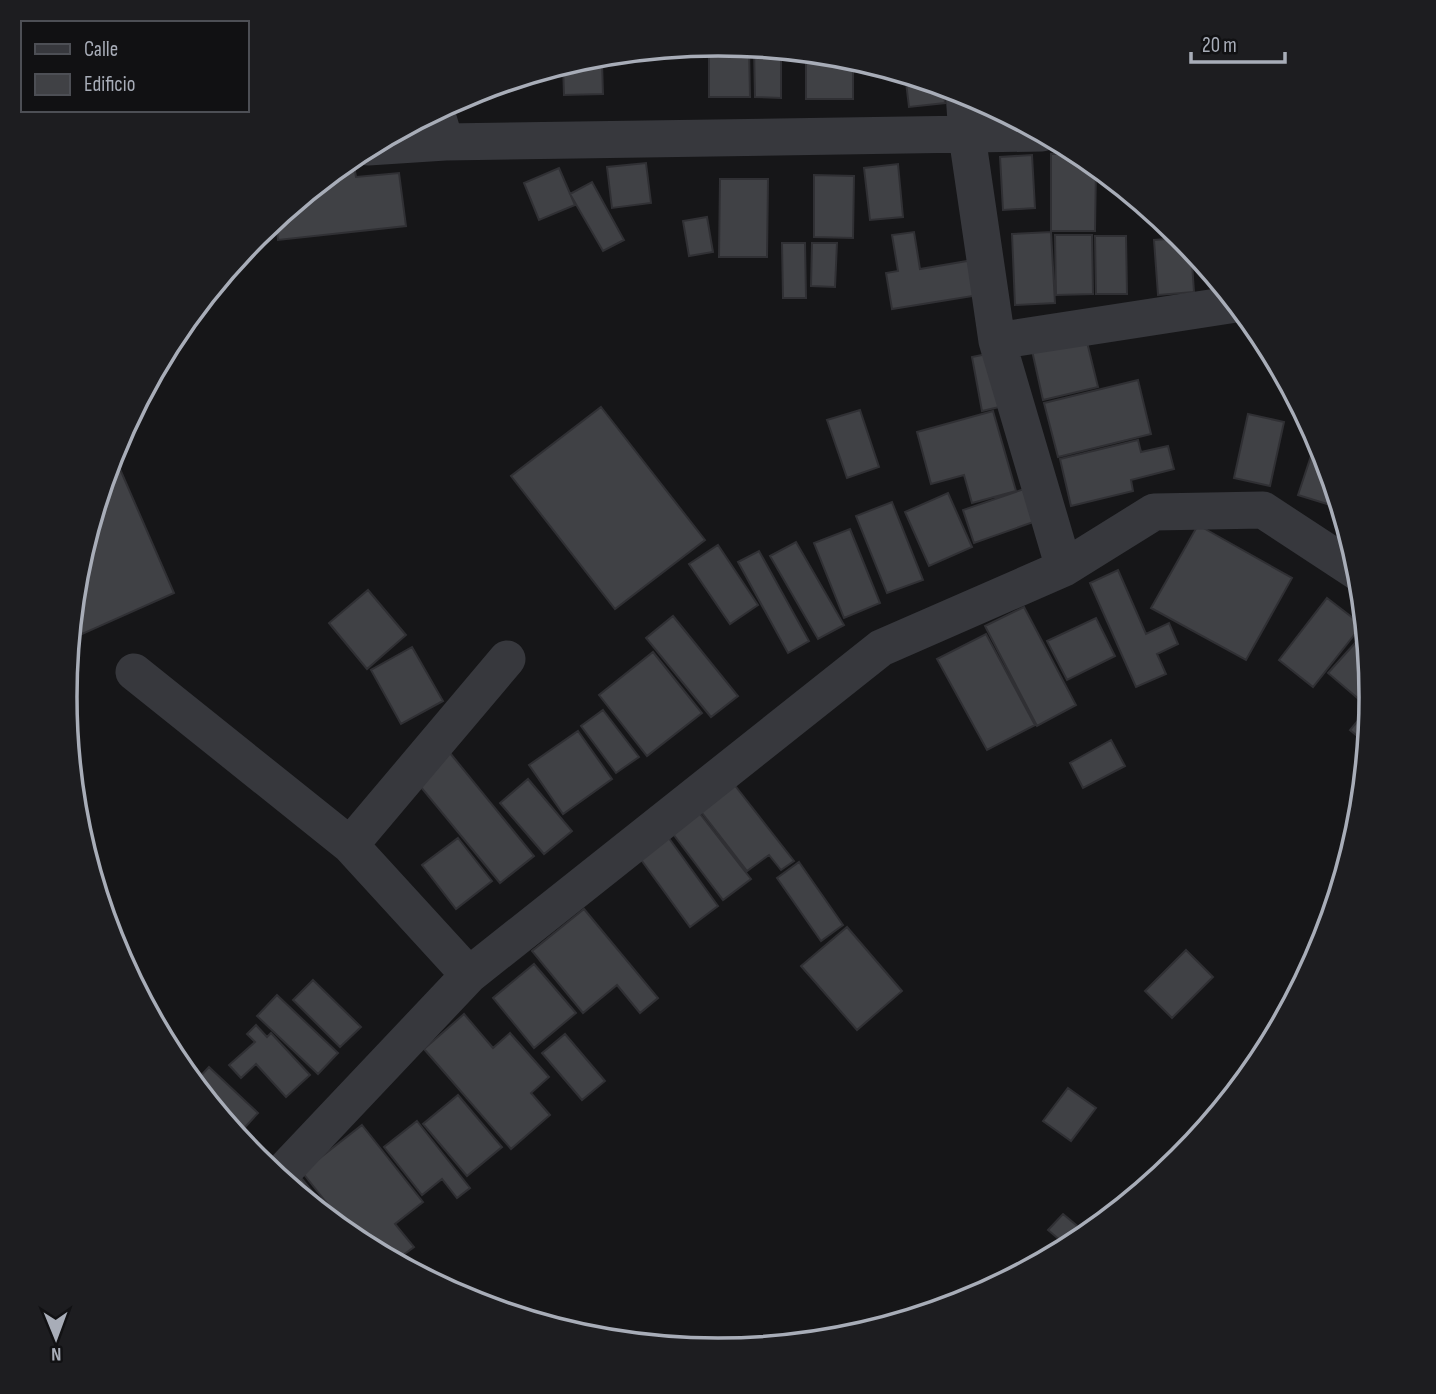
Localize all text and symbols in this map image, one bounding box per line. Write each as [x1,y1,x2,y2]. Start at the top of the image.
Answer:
legend [21,21,248,112]
scale bar [1191,21,1286,65]
text: 20 m [1202,33,1237,58]
text: Calle [84,37,118,62]
text: Edificio [84,72,135,97]
north arrow [21,1303,91,1373]
text: N [51,1342,62,1365]

